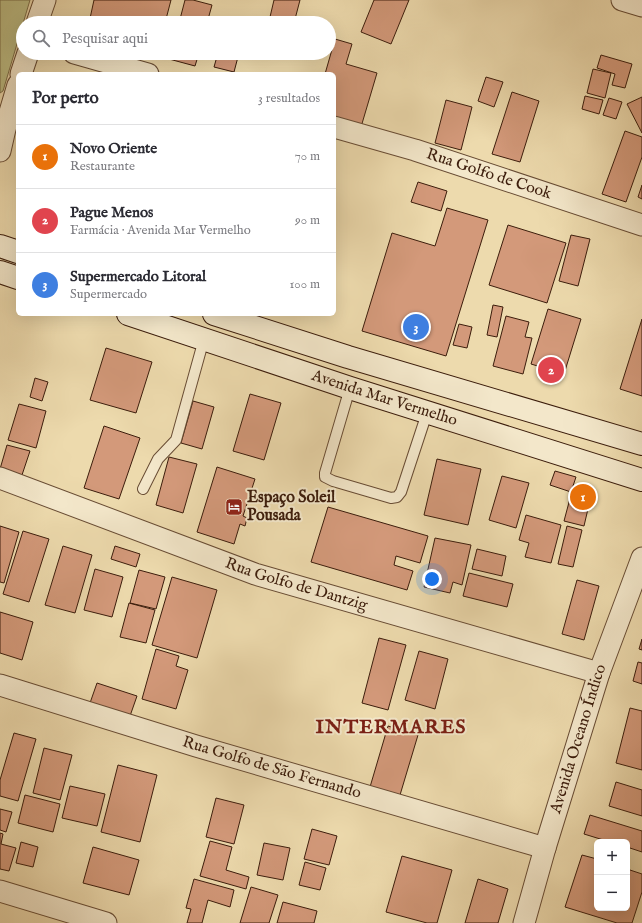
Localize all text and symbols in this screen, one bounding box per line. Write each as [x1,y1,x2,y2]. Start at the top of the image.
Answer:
search box [16,16,336,60]
icon: search [30,27,52,49]
text: Pesquisar aqui [62,29,148,48]
text: Por perto [32,88,99,109]
text: 3 resultados [258,90,320,107]
text: Novo Oriente [70,139,157,158]
street label: Rua Golfo de Cook [424,144,555,205]
text: 1 [43,148,47,165]
text: 70 m [295,148,320,165]
text: Restaurante [70,158,135,175]
text: Pague Menos [70,203,153,222]
text: 2 [42,212,48,229]
text: 90 m [295,212,320,229]
text: Farmácia · Avenida Mar Vermelho [70,222,251,239]
text: Supermercado Litoral [70,267,206,286]
text: 3 [43,276,47,293]
text: 100 m [290,276,320,293]
text: Supermercado [70,286,147,303]
pin: 3 [403,312,429,342]
pin: 2 [538,355,564,385]
street label: Avenida Mar Vermelho [308,366,460,431]
pin: 1 [570,482,596,512]
place label: Espaço Soleil Pousada [247,488,336,526]
hotel icon: Espaço Soleil Pousada [224,497,244,517]
street label: Rua Golfo de Dantzig [222,554,370,616]
your location [422,569,442,589]
street label: Avenida Oceano Índico [546,661,612,817]
district label: INTERMARES [316,715,467,740]
street label: Rua Golfo de São Fernando [180,732,364,804]
map controls [594,839,630,911]
button: + [594,839,630,875]
button: − [594,875,630,911]

